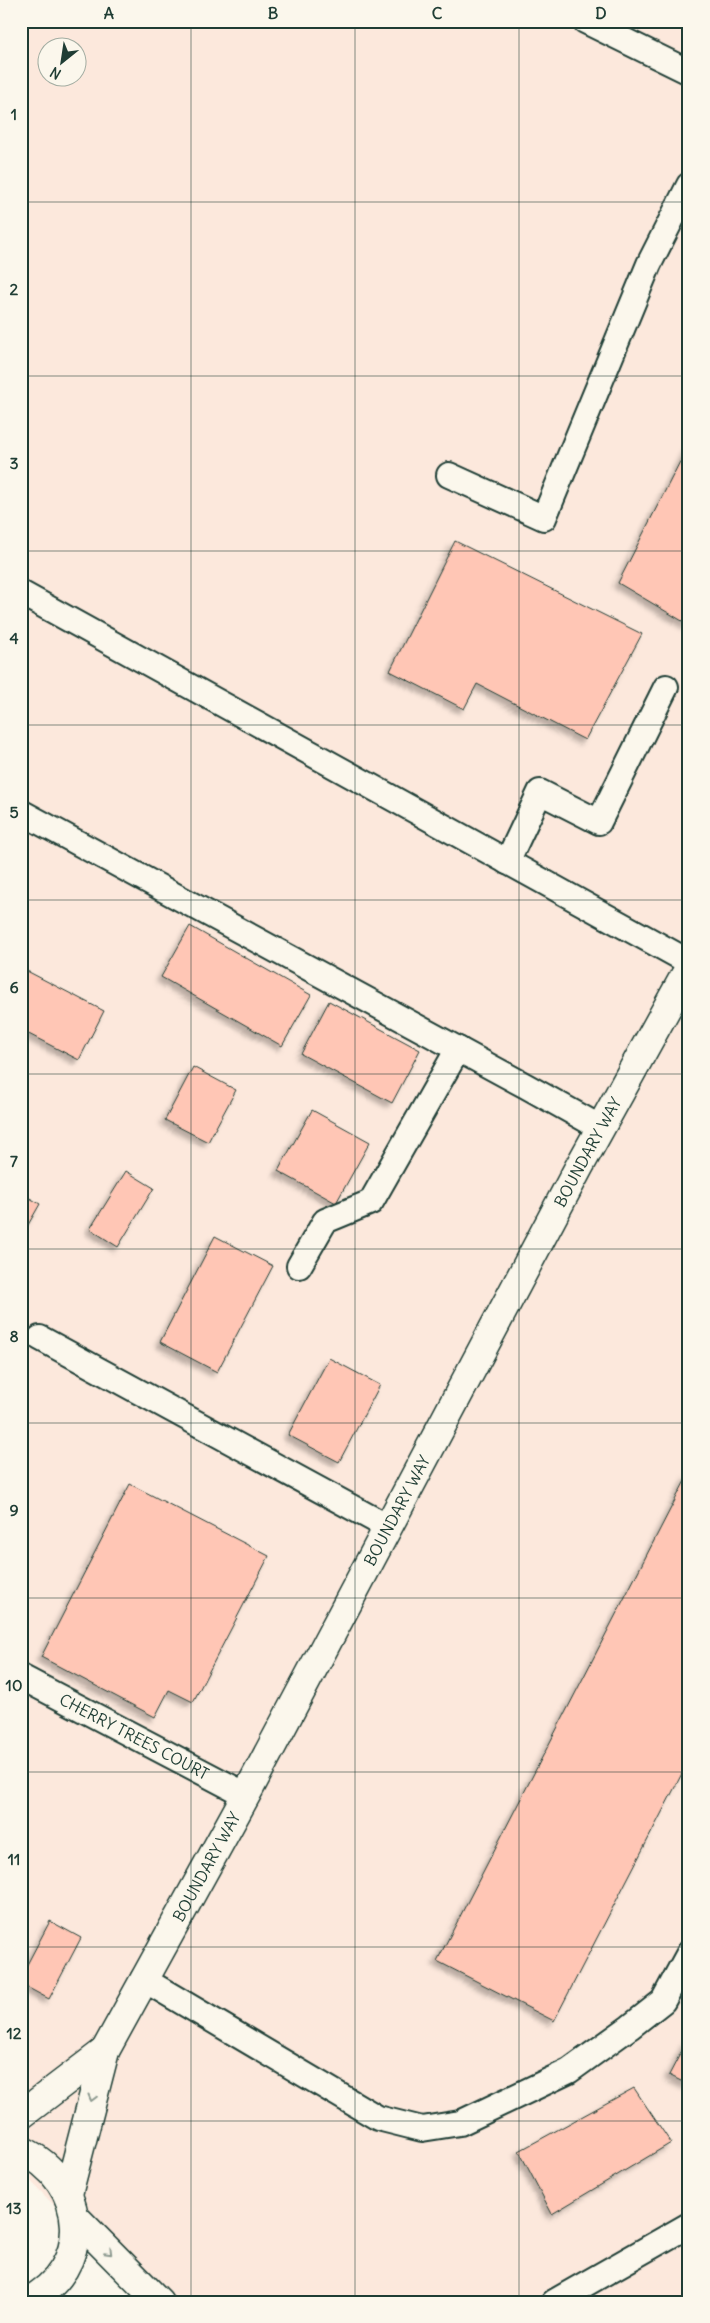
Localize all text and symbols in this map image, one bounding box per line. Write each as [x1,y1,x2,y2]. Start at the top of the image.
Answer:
text: A [104,3,114,23]
text: B [268,3,279,23]
text: C [432,3,443,23]
text: D [595,3,607,23]
north arrow [38,38,88,88]
text: N [47,63,64,83]
text: 1 [11,104,17,124]
text: 2 [10,279,19,299]
text: 3 [9,453,19,473]
text: 4 [9,628,19,648]
text: 5 [9,802,19,822]
text: 6 [9,977,19,997]
street label: BOUNDARY WAY [550,1094,626,1210]
text: 7 [10,1151,18,1171]
text: 8 [9,1326,19,1346]
street label: BOUNDARY WAY [359,1452,434,1569]
text: 9 [9,1500,19,1520]
text: 10 [6,1675,22,1695]
street label: CHERRY TREES COURT [56,1689,212,1784]
street label: BOUNDARY WAY [168,1808,245,1925]
text: 11 [8,1849,20,1869]
text: 12 [6,2023,22,2043]
one-way arrow [87,2093,98,2102]
text: 13 [6,2198,22,2218]
one-way arrow [103,2246,112,2255]

